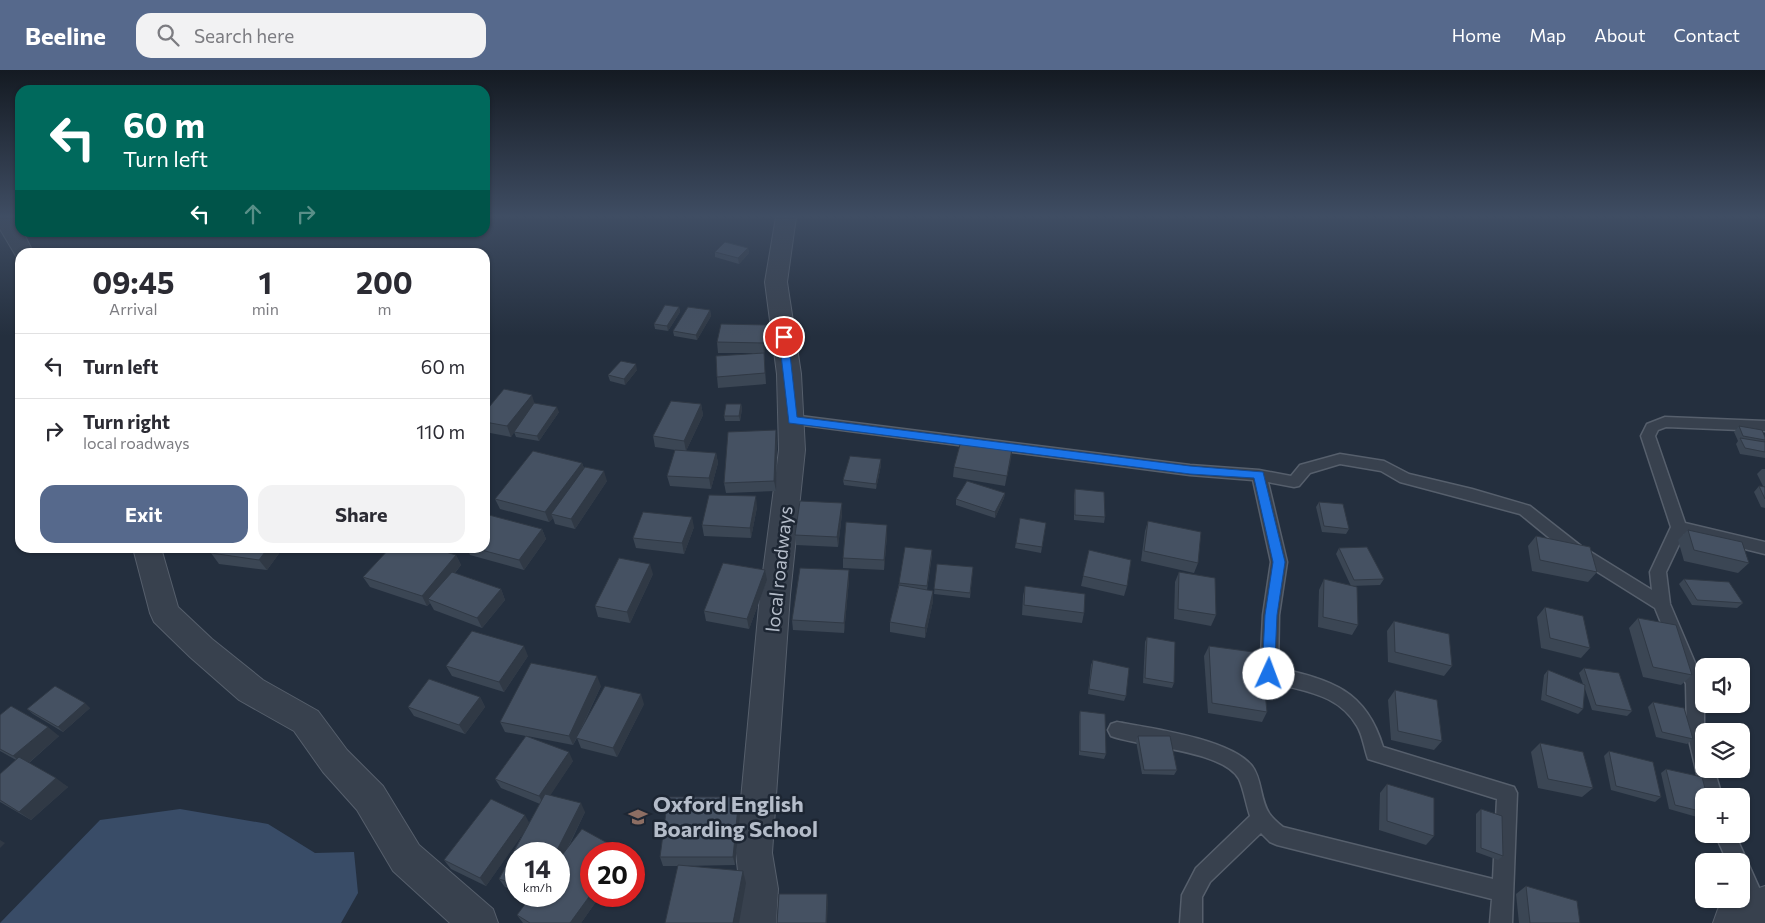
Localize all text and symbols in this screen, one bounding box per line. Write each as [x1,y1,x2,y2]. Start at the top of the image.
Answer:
search box [136,13,486,58]
text: Beeline [25,21,106,50]
icon: search [154,21,182,49]
text: Search here [194,24,294,47]
text: Home [1452,24,1501,46]
text: Map [1529,24,1566,46]
text: About [1594,24,1646,46]
text: Contact [1674,24,1740,46]
text: 60 m [123,102,205,145]
icon: left [40,105,105,170]
text: Turn left [123,145,208,172]
icon: left [186,200,214,228]
icon: ahead [239,200,267,228]
icon: right [292,200,320,228]
text: 09:45 [92,263,174,300]
text: 1 [258,263,272,300]
text: 200 [356,263,413,300]
text: Arrival [109,299,158,318]
text: min [252,299,279,318]
text: m [377,299,391,318]
pin [763,316,805,358]
icon: arrive [770,323,798,351]
icon: left [40,352,68,380]
text: Turn left [83,355,158,378]
text: 60 m [421,355,465,378]
text: Turn right [83,410,170,433]
icon: right [40,417,68,445]
text: 110 m [416,420,465,443]
text: local roadways [83,433,190,452]
button: Exit [40,485,248,543]
button: Share [258,485,465,543]
street label: local roadways [760,505,797,633]
position arrow [1242,647,1294,699]
map controls [1695,658,1750,908]
button: sound [1695,658,1750,713]
button: layers [1695,723,1750,778]
button: + [1695,788,1750,843]
place label: Oxford English Boarding School [653,790,818,842]
school or university icon: Oxford English Boarding School [627,806,649,828]
speed limit sign: 20 [580,842,645,907]
text: 14 [524,853,551,883]
button: − [1695,853,1750,908]
text: km/h [523,880,552,894]

